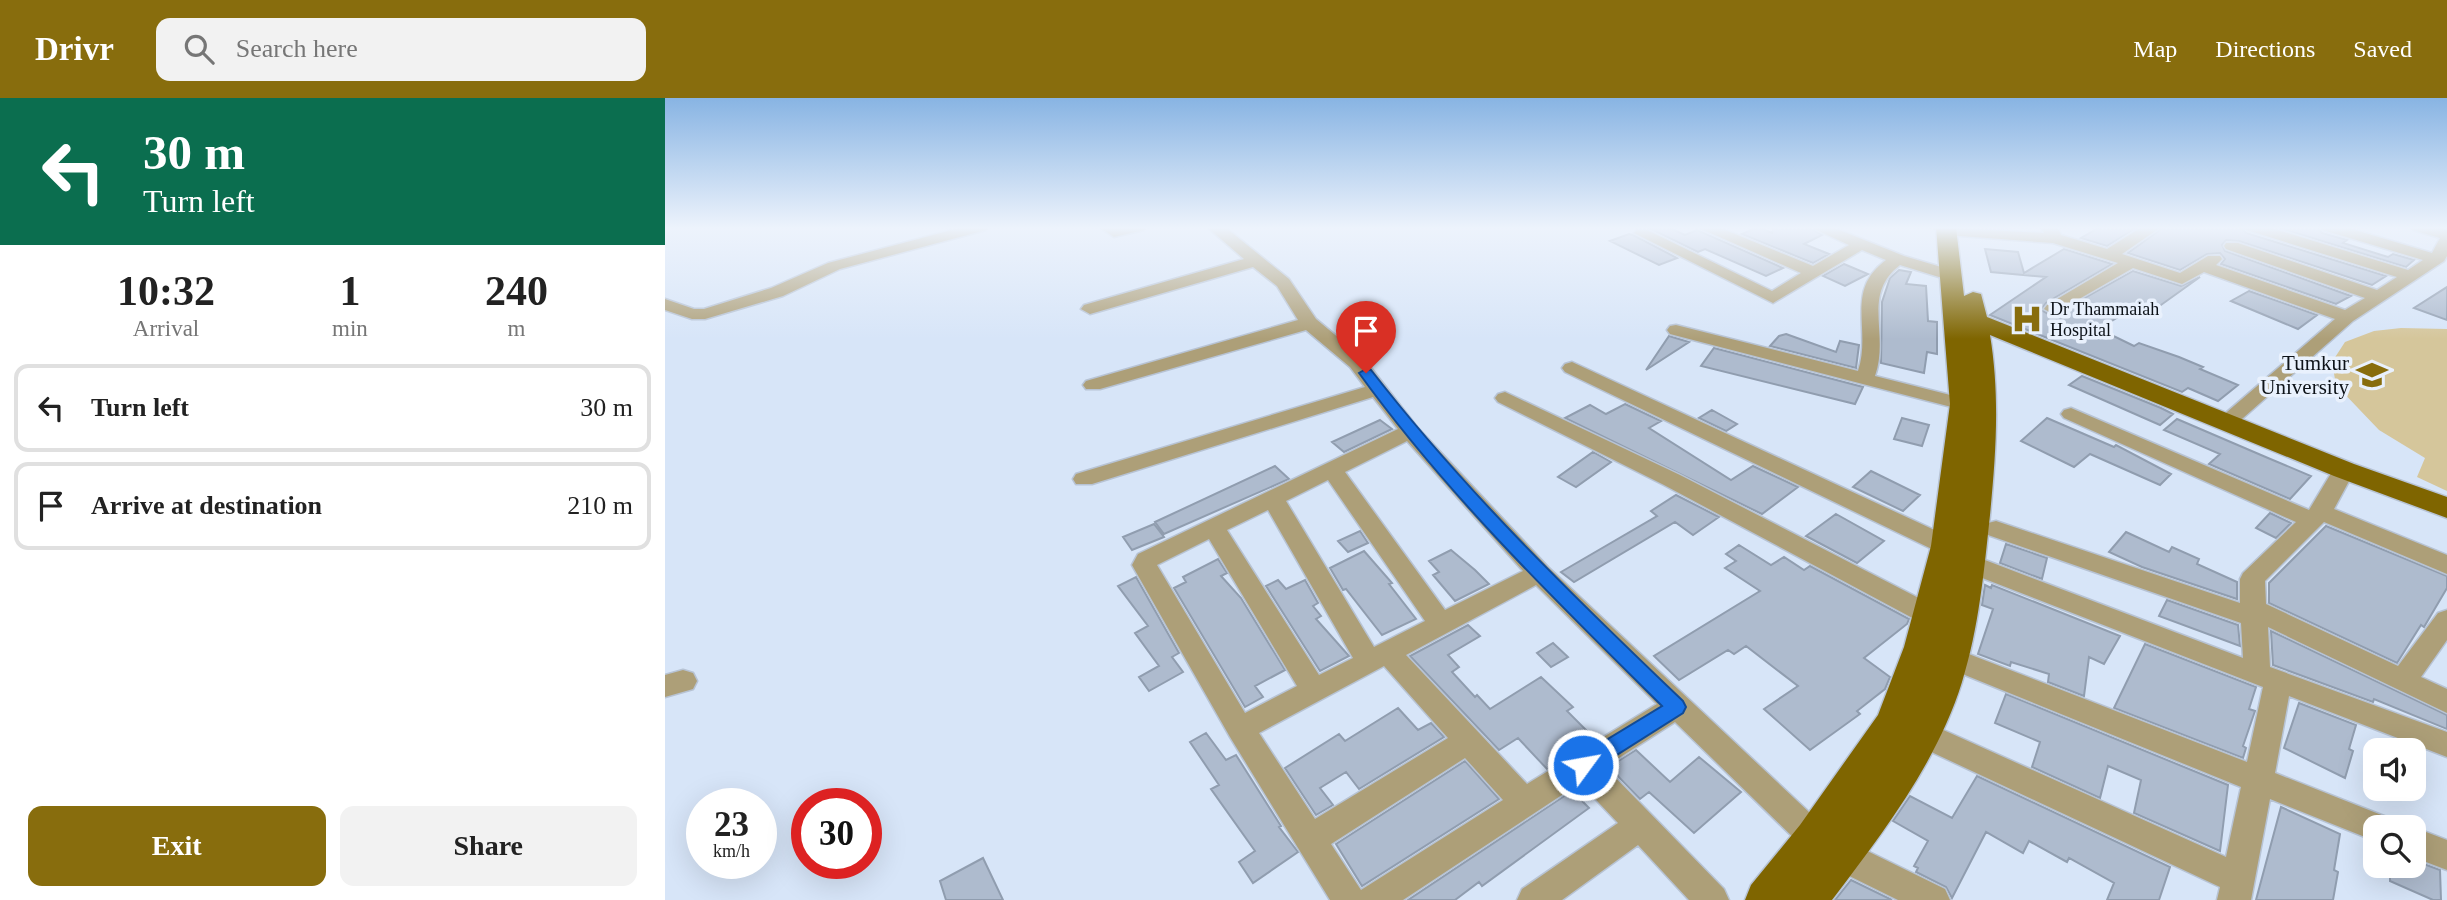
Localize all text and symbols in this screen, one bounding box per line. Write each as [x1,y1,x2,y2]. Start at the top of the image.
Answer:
search box [156,18,646,81]
icon: search [180,30,218,68]
text: Drivr [35,31,114,67]
text: Search here [236,34,358,63]
text: Map [2133,36,2177,62]
text: Directions [2215,36,2315,62]
text: Saved [2353,36,2412,62]
text: 30 m [143,125,245,180]
icon: left [28,126,119,217]
text: Turn left [143,183,255,219]
text: 10:32 [117,268,215,314]
text: 1 [339,268,360,314]
text: 240 [485,268,548,314]
place label: Dr Thammaiah Hospital [2050,299,2159,340]
pin [1336,301,1396,373]
hospital icon: Dr Thammaiah Hospital [2010,302,2044,336]
icon: arrive [1347,312,1385,350]
text: Arrival [133,316,199,341]
text: min [332,316,368,341]
text: m [507,316,525,341]
place label: Tumkur University [2260,351,2349,399]
school or university icon: Tumkur University [2355,358,2389,392]
icon: left [32,389,70,427]
text: Turn left [91,393,189,422]
text: 30 m [580,393,633,422]
icon: arrive [32,487,70,525]
text: Arrive at destination [91,491,322,520]
text: 210 m [567,491,633,520]
position arrow [1546,728,1620,802]
map controls [2363,738,2426,878]
button: sound [2363,738,2426,801]
speed limit sign: 30 [791,788,882,879]
text: 23 [714,805,749,844]
button: Exit [28,806,326,886]
button: Share [340,806,637,886]
button: search [2363,815,2426,878]
text: km/h [713,841,750,861]

